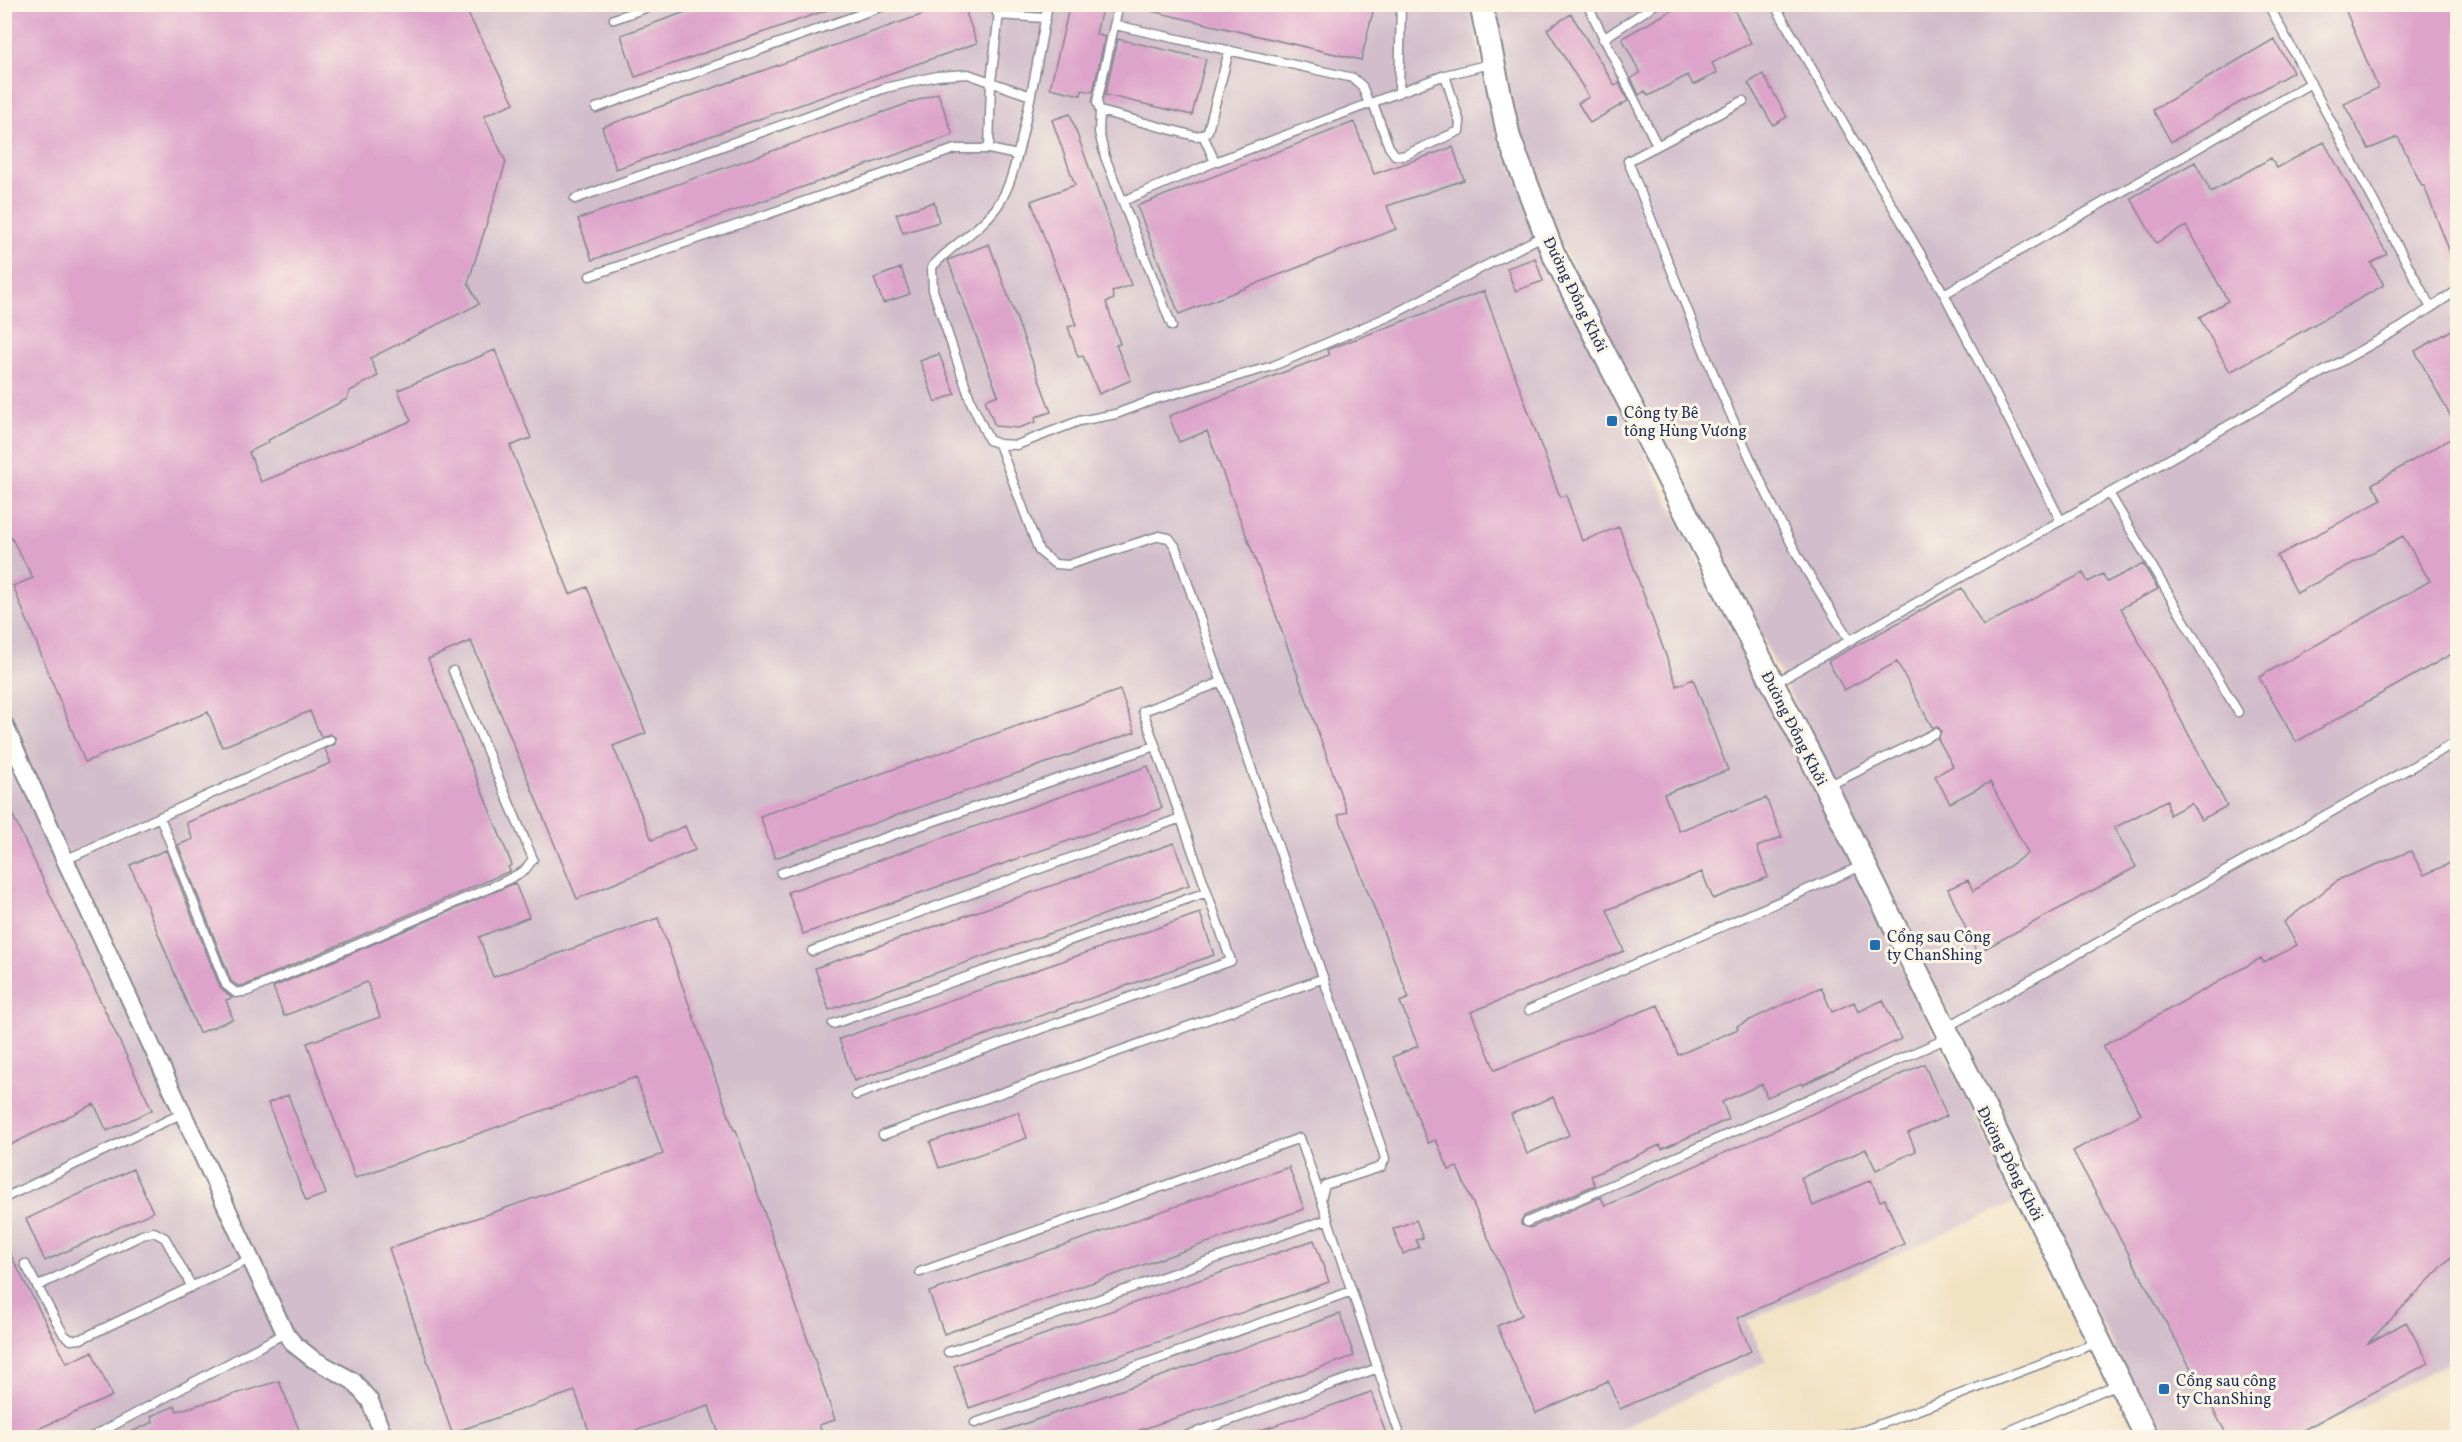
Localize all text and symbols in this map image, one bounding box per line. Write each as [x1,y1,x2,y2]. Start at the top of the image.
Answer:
street label: Đường Đồng Khởi [1537,233,1612,357]
place label: Công ty Bê tông Hùng Vương [1624,403,1747,443]
marker: Công ty Bê tông Hùng Vương [1605,414,1619,428]
street label: Đường Đồng Khởi [1755,668,1832,790]
place label: Cổng sau Công ty ChanShing [1887,927,1991,967]
marker: Cổng sau Công ty ChanShing [1868,938,1882,952]
street label: Đường Đồng Khởi [1971,1103,2048,1225]
place label: Cổng sau công ty ChanShing [2176,1371,2276,1411]
marker: Cổng sau công ty ChanShing [2157,1382,2171,1396]

